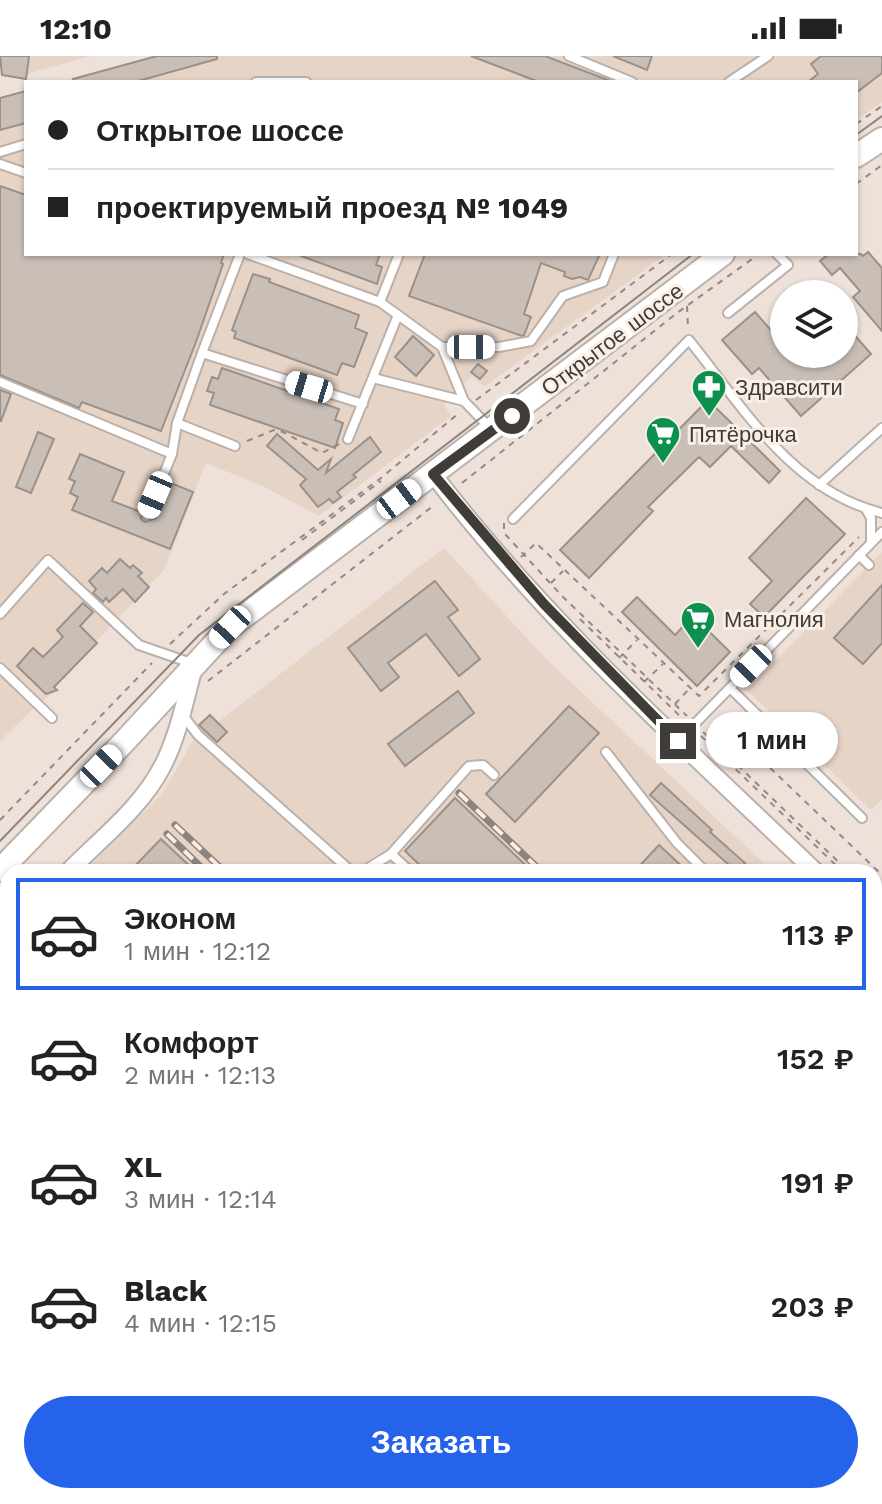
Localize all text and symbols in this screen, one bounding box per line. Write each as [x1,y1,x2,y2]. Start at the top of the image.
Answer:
text: 12:10 [40,11,112,46]
text: Открытое шоссе [96,113,344,148]
text: проектируемый проезд № 1049 [96,190,568,225]
street label: Открытое шоссе [537,278,688,401]
map controls [770,280,858,368]
button: layers [770,280,858,368]
car [447,335,495,359]
pharmacy icon: Здравсити [690,368,728,418]
car [283,369,335,405]
place label: Здравсити [735,375,843,400]
route start [494,398,530,434]
supermarket icon: Пятёрочка [644,415,682,465]
place label: Пятёрочка [689,422,798,447]
car [135,468,175,522]
car [373,475,425,523]
supermarket icon: Магнолия [679,600,717,650]
car [205,601,255,653]
place label: Магнолия [724,607,824,632]
car [726,640,776,692]
callout: 1 мин [706,713,838,769]
route end [660,723,696,759]
text: 1 мин [737,725,807,755]
car [76,740,126,792]
icon: car [28,898,100,970]
text: Эконом [124,901,237,936]
text: 113 ₽ [782,917,854,952]
text: 1 мин · 12:12 [124,936,271,966]
icon: car [28,1022,100,1094]
text: Комфорт [124,1025,259,1060]
text: 152 ₽ [777,1041,854,1076]
text: 2 мин · 12:13 [124,1060,276,1090]
icon: car [28,1146,100,1218]
text: XL [124,1149,162,1184]
text: 191 ₽ [781,1165,854,1200]
text: 3 мин · 12:14 [124,1184,277,1214]
icon: car [28,1270,100,1342]
text: Black [124,1273,208,1308]
text: 203 ₽ [770,1289,854,1324]
text: 4 мин · 12:15 [124,1308,277,1338]
button: Заказать [24,1396,858,1488]

